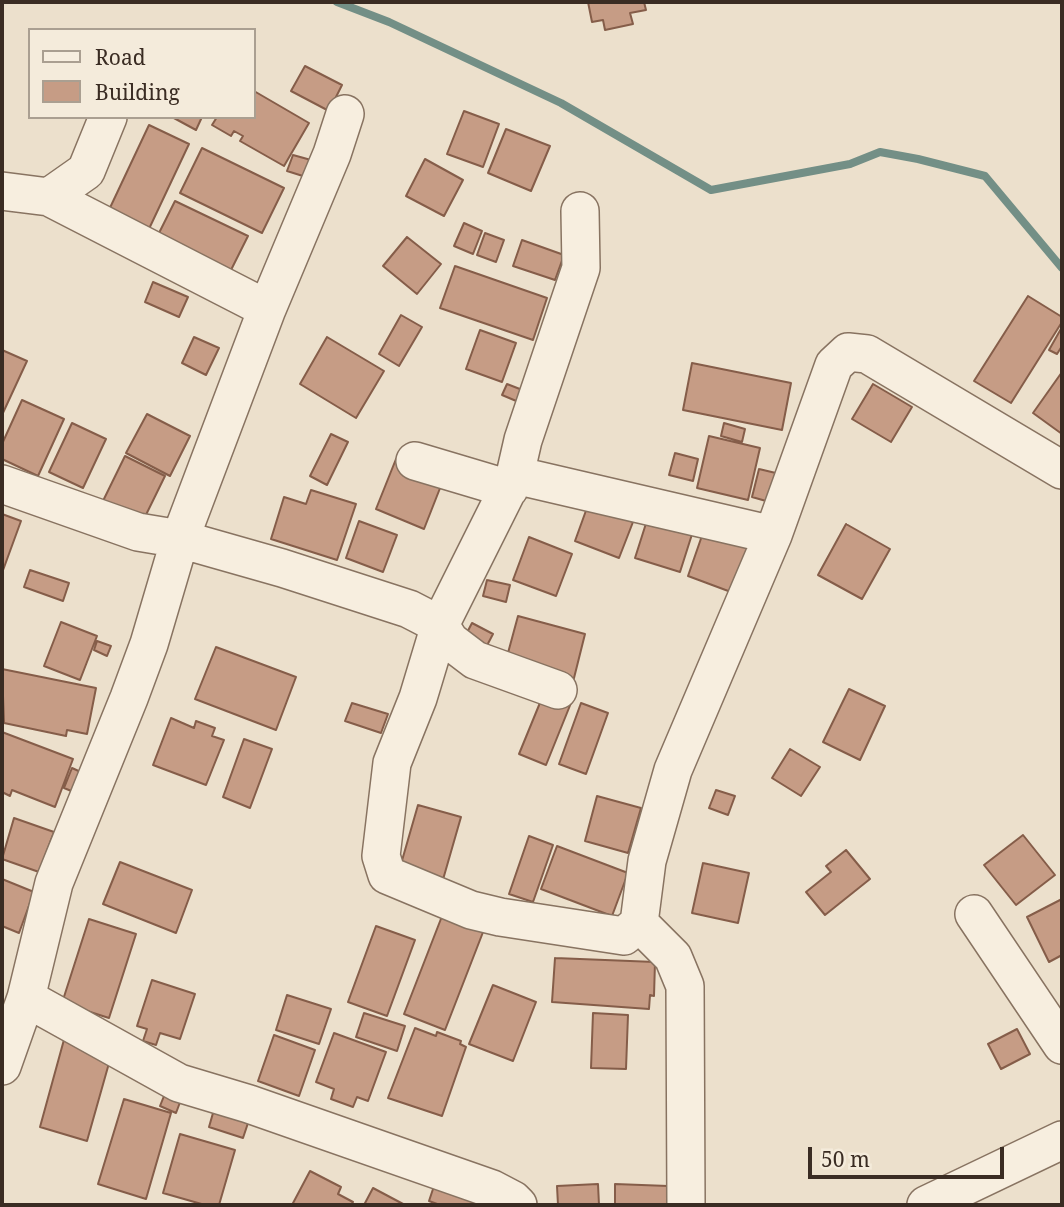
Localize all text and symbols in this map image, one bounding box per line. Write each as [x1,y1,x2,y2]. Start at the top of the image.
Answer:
legend [28,28,256,119]
text: Road [95,43,146,71]
text: Building [95,78,180,106]
scale bar [812,1134,1008,1178]
text: 50 m [821,1145,870,1173]

